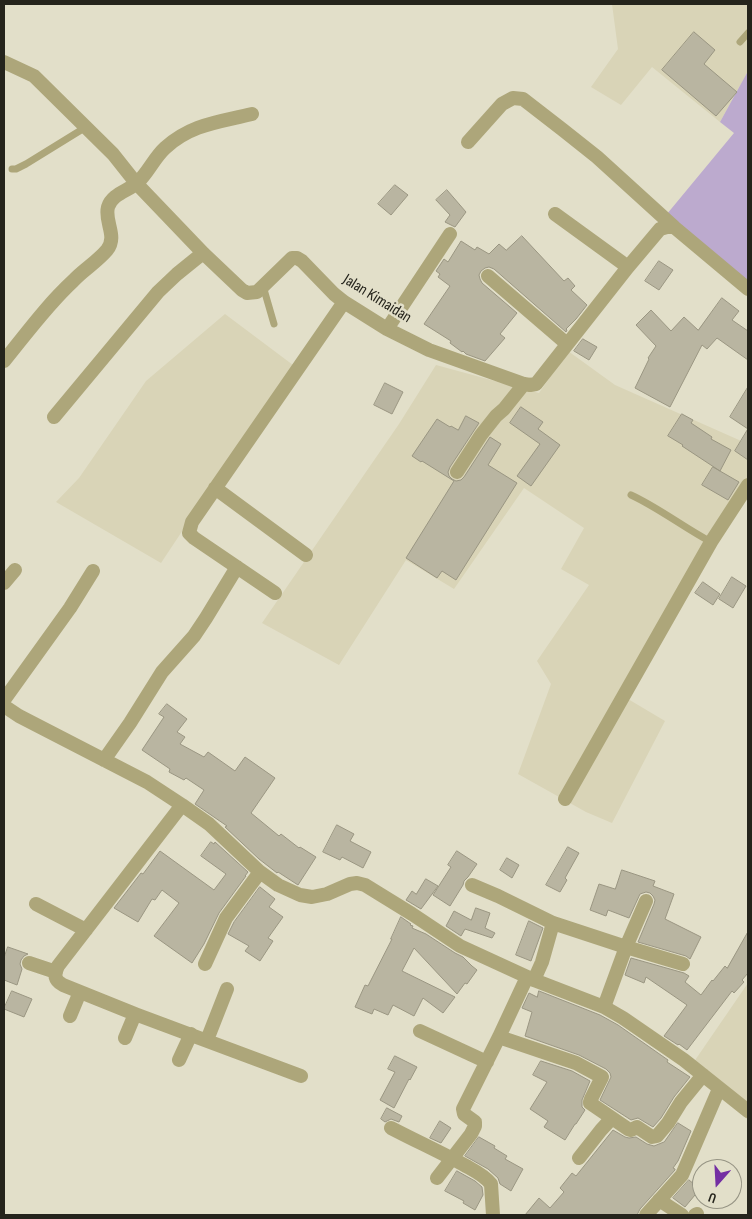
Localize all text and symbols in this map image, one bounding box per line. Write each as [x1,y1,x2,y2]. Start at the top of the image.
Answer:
street label: Jalan Kimaidan [339,270,415,328]
north arrow [692,1159,742,1209]
text: U [706,1188,719,1207]

